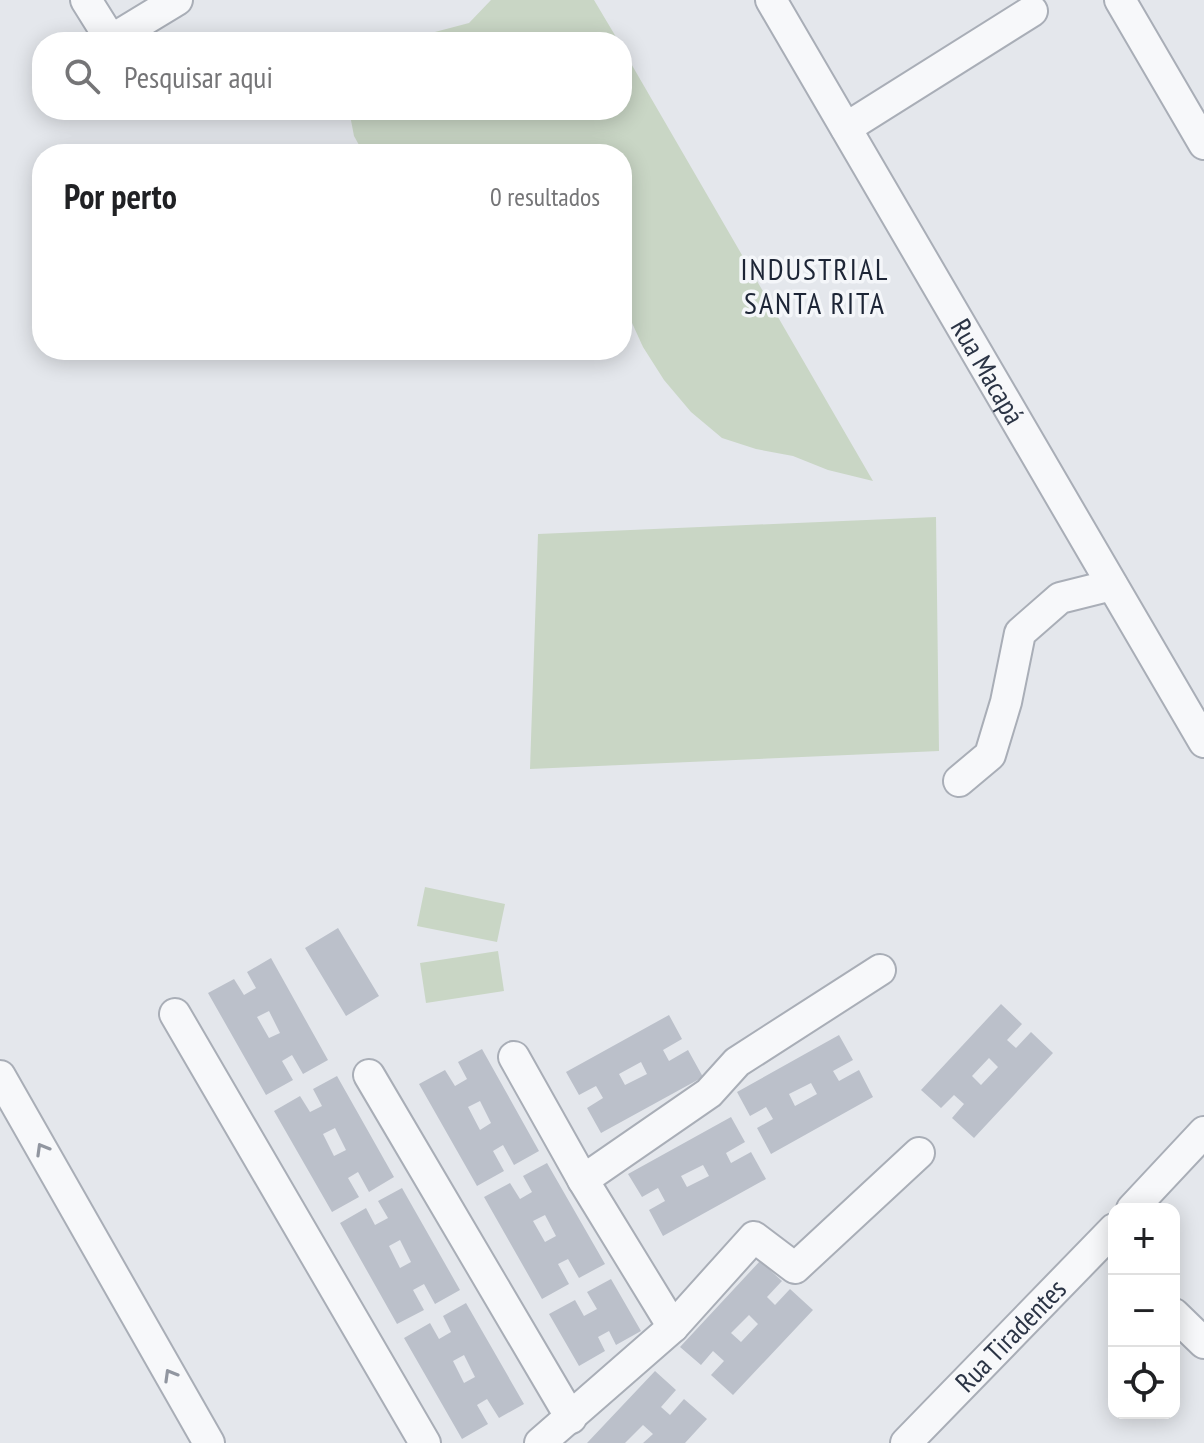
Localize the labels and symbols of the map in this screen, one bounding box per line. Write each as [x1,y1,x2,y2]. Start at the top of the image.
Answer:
district label: INDUSTRIAL SANTA RITA [741,249,889,322]
street label: Rua Macapá [943,312,1033,431]
one-way arrow [36,1143,51,1157]
street label: Rua Tiradentes [947,1271,1074,1400]
one-way arrow [164,1369,180,1384]

